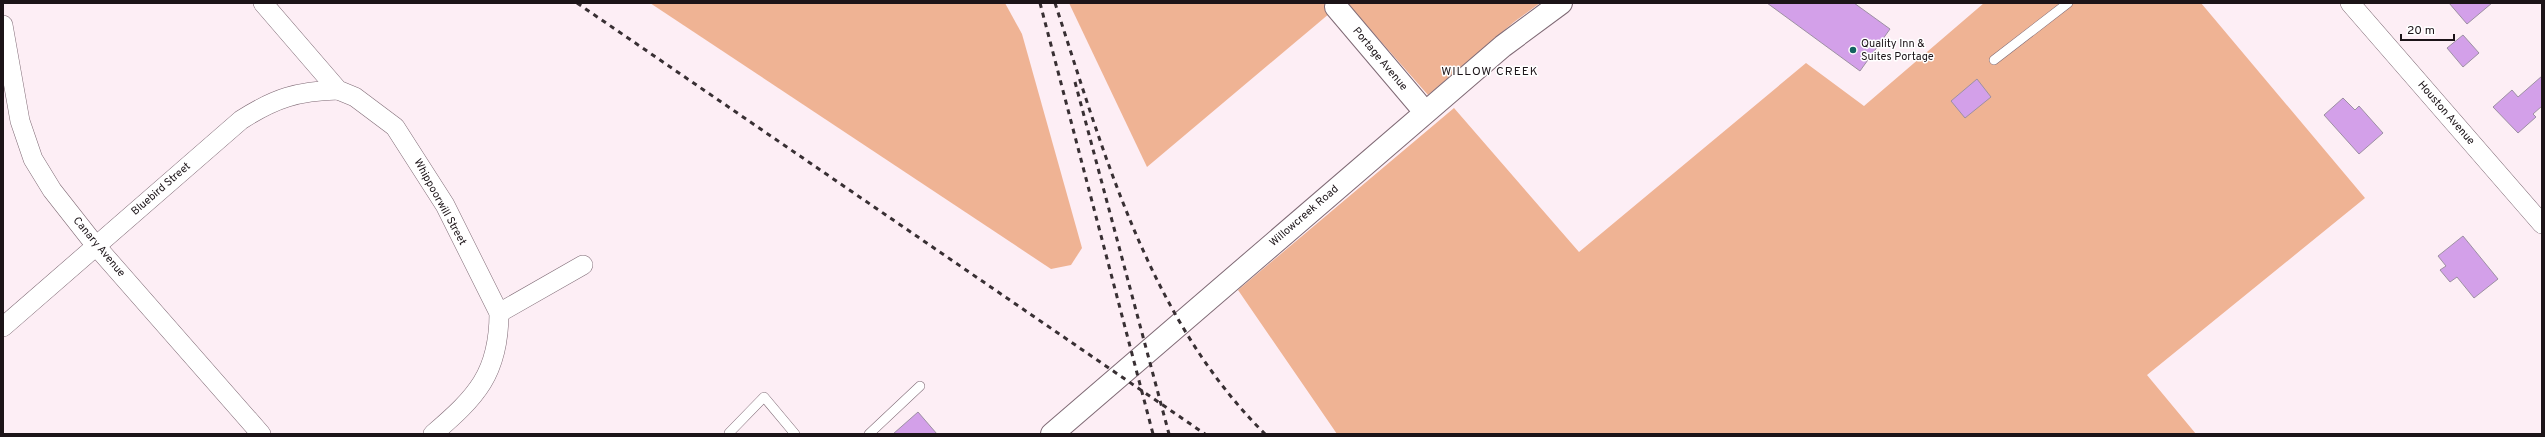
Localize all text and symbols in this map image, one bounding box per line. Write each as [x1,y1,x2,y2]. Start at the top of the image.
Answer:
scale bar [2401,16,2454,42]
text: 20 m [2407,23,2435,39]
street label: Portage Avenue [1349,24,1411,94]
place label: Quality Inn & Suites Portage [1861,37,1934,64]
marker: Quality Inn & Suites Portage [1848,45,1858,55]
district label: WILLOW CREEK [1441,64,1539,80]
street label: Houston Avenue [2414,78,2478,148]
street label: Whippoorwill Street [410,156,470,248]
street label: Bluebird Street [128,159,194,219]
street label: Willowcreek Road [1267,182,1341,250]
street label: Canary Avenue [70,214,128,280]

